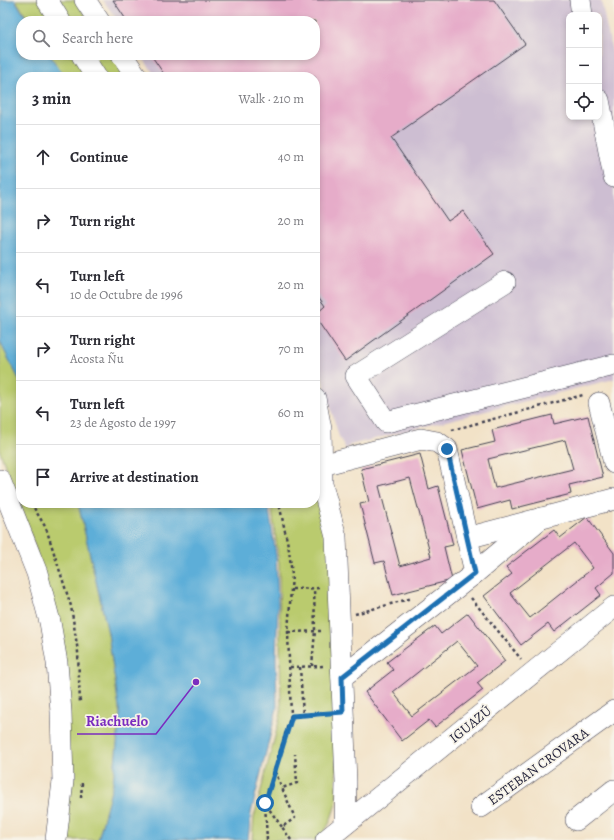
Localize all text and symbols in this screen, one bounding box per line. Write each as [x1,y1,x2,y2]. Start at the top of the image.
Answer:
map controls [566,12,602,120]
button: + [566,12,602,48]
search box [16,16,320,60]
icon: search [30,27,52,49]
text: Search here [62,28,133,48]
button: − [566,48,602,84]
button: locate [566,84,602,120]
text: 3 min [32,87,71,110]
text: Walk · 210 m [239,90,304,107]
icon: ahead [32,146,54,168]
text: Continue [70,147,128,167]
text: 40 m [278,148,304,165]
icon: right [32,210,54,232]
text: Turn right [70,211,135,231]
text: 20 m [278,212,304,229]
text: Turn left [70,266,125,286]
icon: left [32,274,54,296]
text: 20 m [278,276,304,293]
text: 10 de Octubre de 1996 [70,286,183,303]
text: Turn right [70,330,135,350]
icon: right [32,338,54,360]
text: 70 m [278,340,304,357]
text: Acosta Ñu [70,350,124,367]
text: Turn left [70,394,125,414]
icon: left [32,402,54,424]
text: 60 m [278,404,304,421]
text: 23 de Agosto de 1997 [70,414,176,431]
route end [438,440,456,458]
icon: arrive [32,466,54,488]
text: Arrive at destination [70,467,199,487]
street label: IGUAZÚ [445,701,496,747]
callout: Riachuelo [77,707,156,734]
text: Riachuelo [86,711,148,731]
street label: ESTEBAN CROVARA [484,723,593,809]
route start [256,794,274,812]

